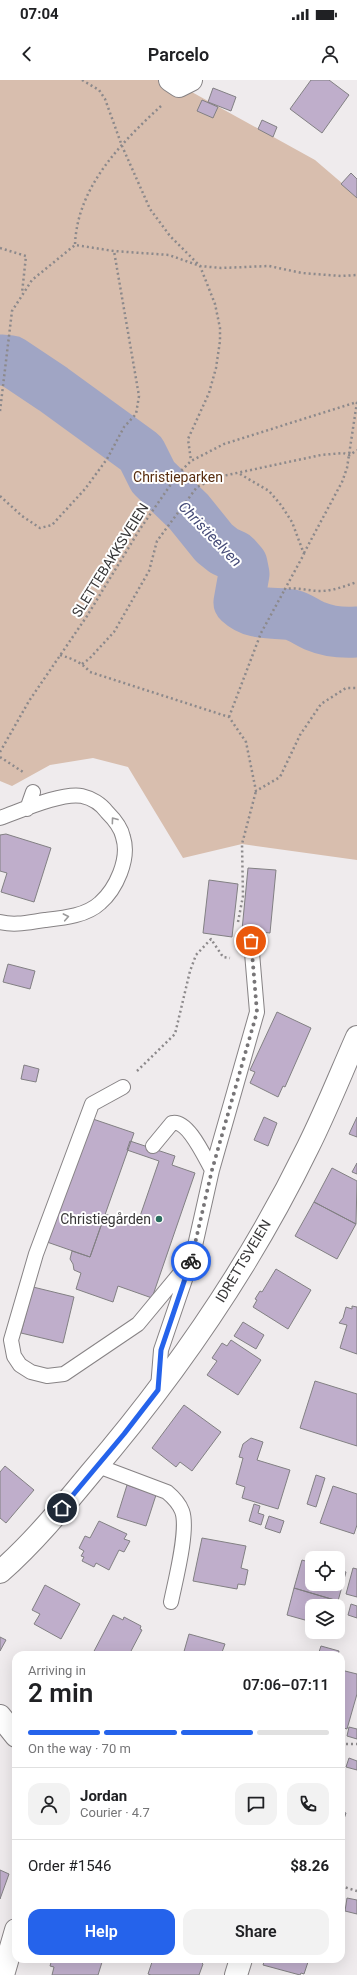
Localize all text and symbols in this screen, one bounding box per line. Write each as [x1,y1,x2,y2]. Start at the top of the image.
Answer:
text: 07:04 [20,5,59,23]
icon: back [16,43,38,65]
icon: person [319,43,341,65]
text: Parcelo [148,44,209,65]
park label: Christieparken [133,469,223,485]
water label: Christieelven [175,498,245,570]
street label: SLETTEBAKKSVEIEN [68,500,152,620]
one-way arrow [112,817,119,824]
one-way arrow [63,913,69,922]
pin [234,924,268,958]
icon: bag [240,930,262,952]
place label: Christiegården [60,1211,151,1227]
marker: Christiegården [154,1214,164,1224]
street label: IDRETTSVEIEN [212,1217,274,1305]
courier [171,1241,211,1281]
icon: bike [180,1250,202,1272]
pin [45,1491,79,1525]
icon: home [51,1497,73,1519]
map controls [305,1551,345,1639]
button: locate [305,1551,345,1591]
button: layers [305,1599,345,1639]
text: Arriving in [28,1663,86,1678]
text: 07:06–07:11 [243,1676,329,1694]
text: 2 min [28,1678,93,1708]
text: On the way · 70 m [28,1741,131,1756]
button: person [28,1783,70,1825]
button: chat [235,1783,277,1825]
button: phone [287,1783,329,1825]
text: Jordan [80,1787,127,1805]
text: Courier · 4.7 [80,1805,150,1820]
text: Order #1546 [28,1857,111,1875]
text: $8.26 [290,1857,329,1875]
button: Help [28,1909,175,1955]
button: Share [183,1909,329,1955]

